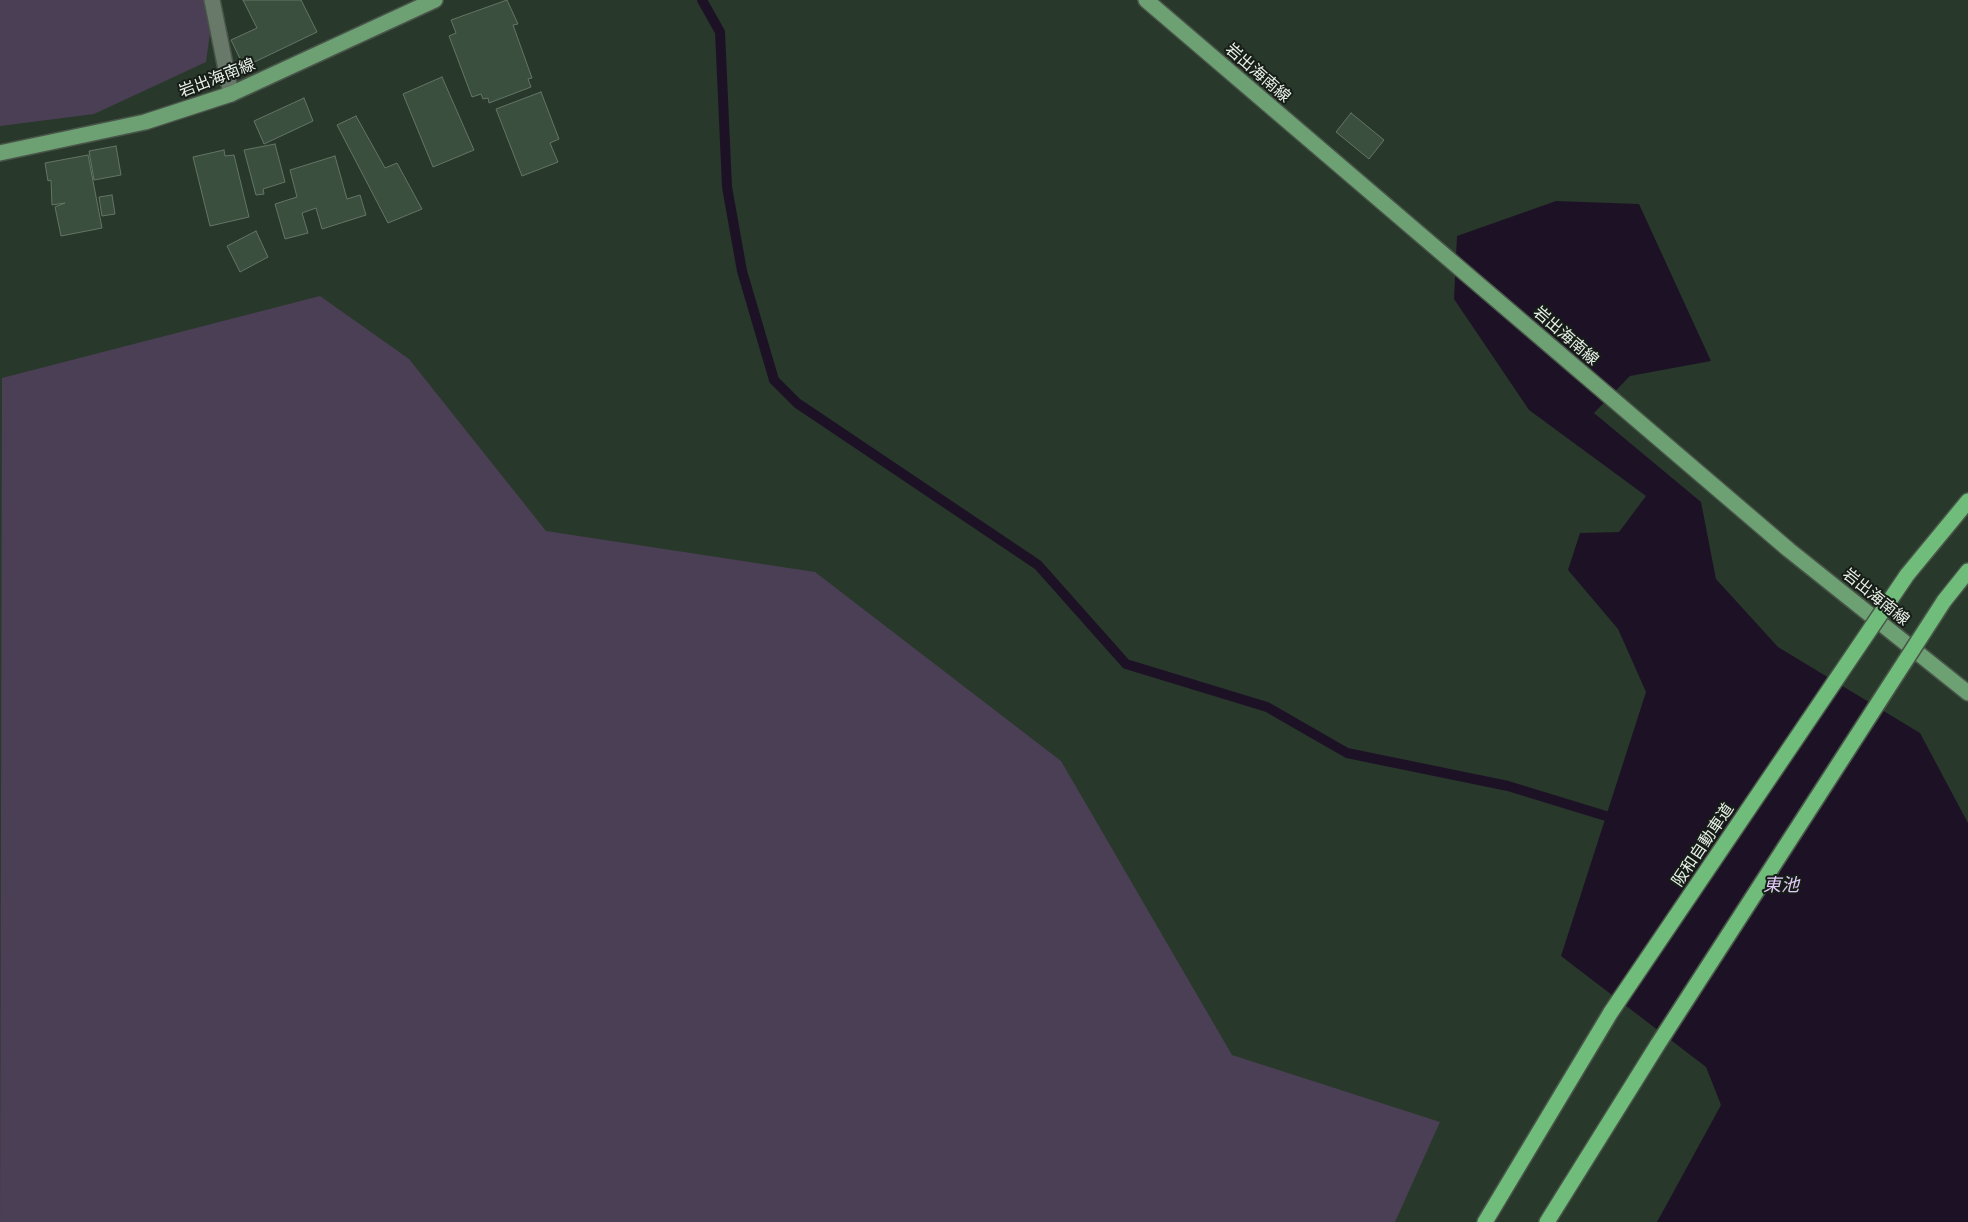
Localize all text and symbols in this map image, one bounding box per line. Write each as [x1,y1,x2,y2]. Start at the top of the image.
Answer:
street label: 岩出海南線 [1222,40,1294,106]
street label: 岩出海南線 [176,55,258,101]
street label: 岩出海南線 [1530,303,1602,369]
street label: 岩出海南線 [1839,564,1913,630]
street label: 阪和自動車道 [1668,800,1738,890]
water label: 東池 [1763,874,1799,896]

